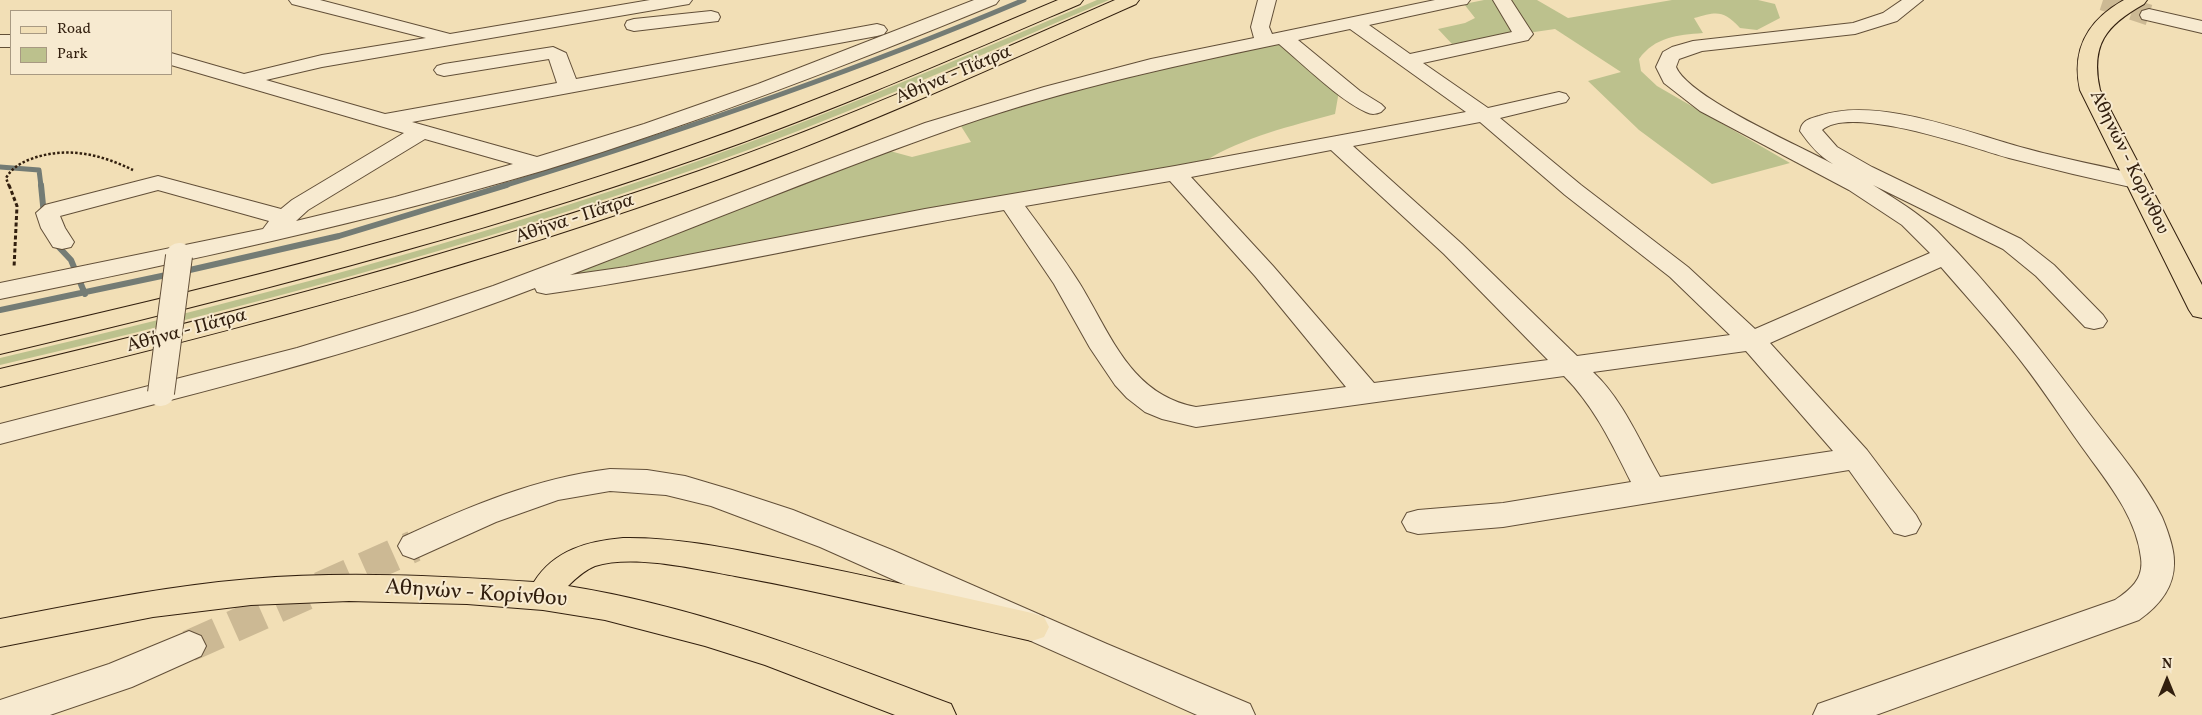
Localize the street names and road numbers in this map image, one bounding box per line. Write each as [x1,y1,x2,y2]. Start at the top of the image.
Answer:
street label: Αθήνα - Πάτρα [893,41,1015,111]
street label: Αθηνών - Κορίνθου [2083,87,2173,239]
street label: Αθήνα - Πάτρα [513,190,637,250]
street label: Αθήνα - Πάτρα [124,305,250,359]
street label: Αθηνών - Κορίνθου [384,575,568,615]

